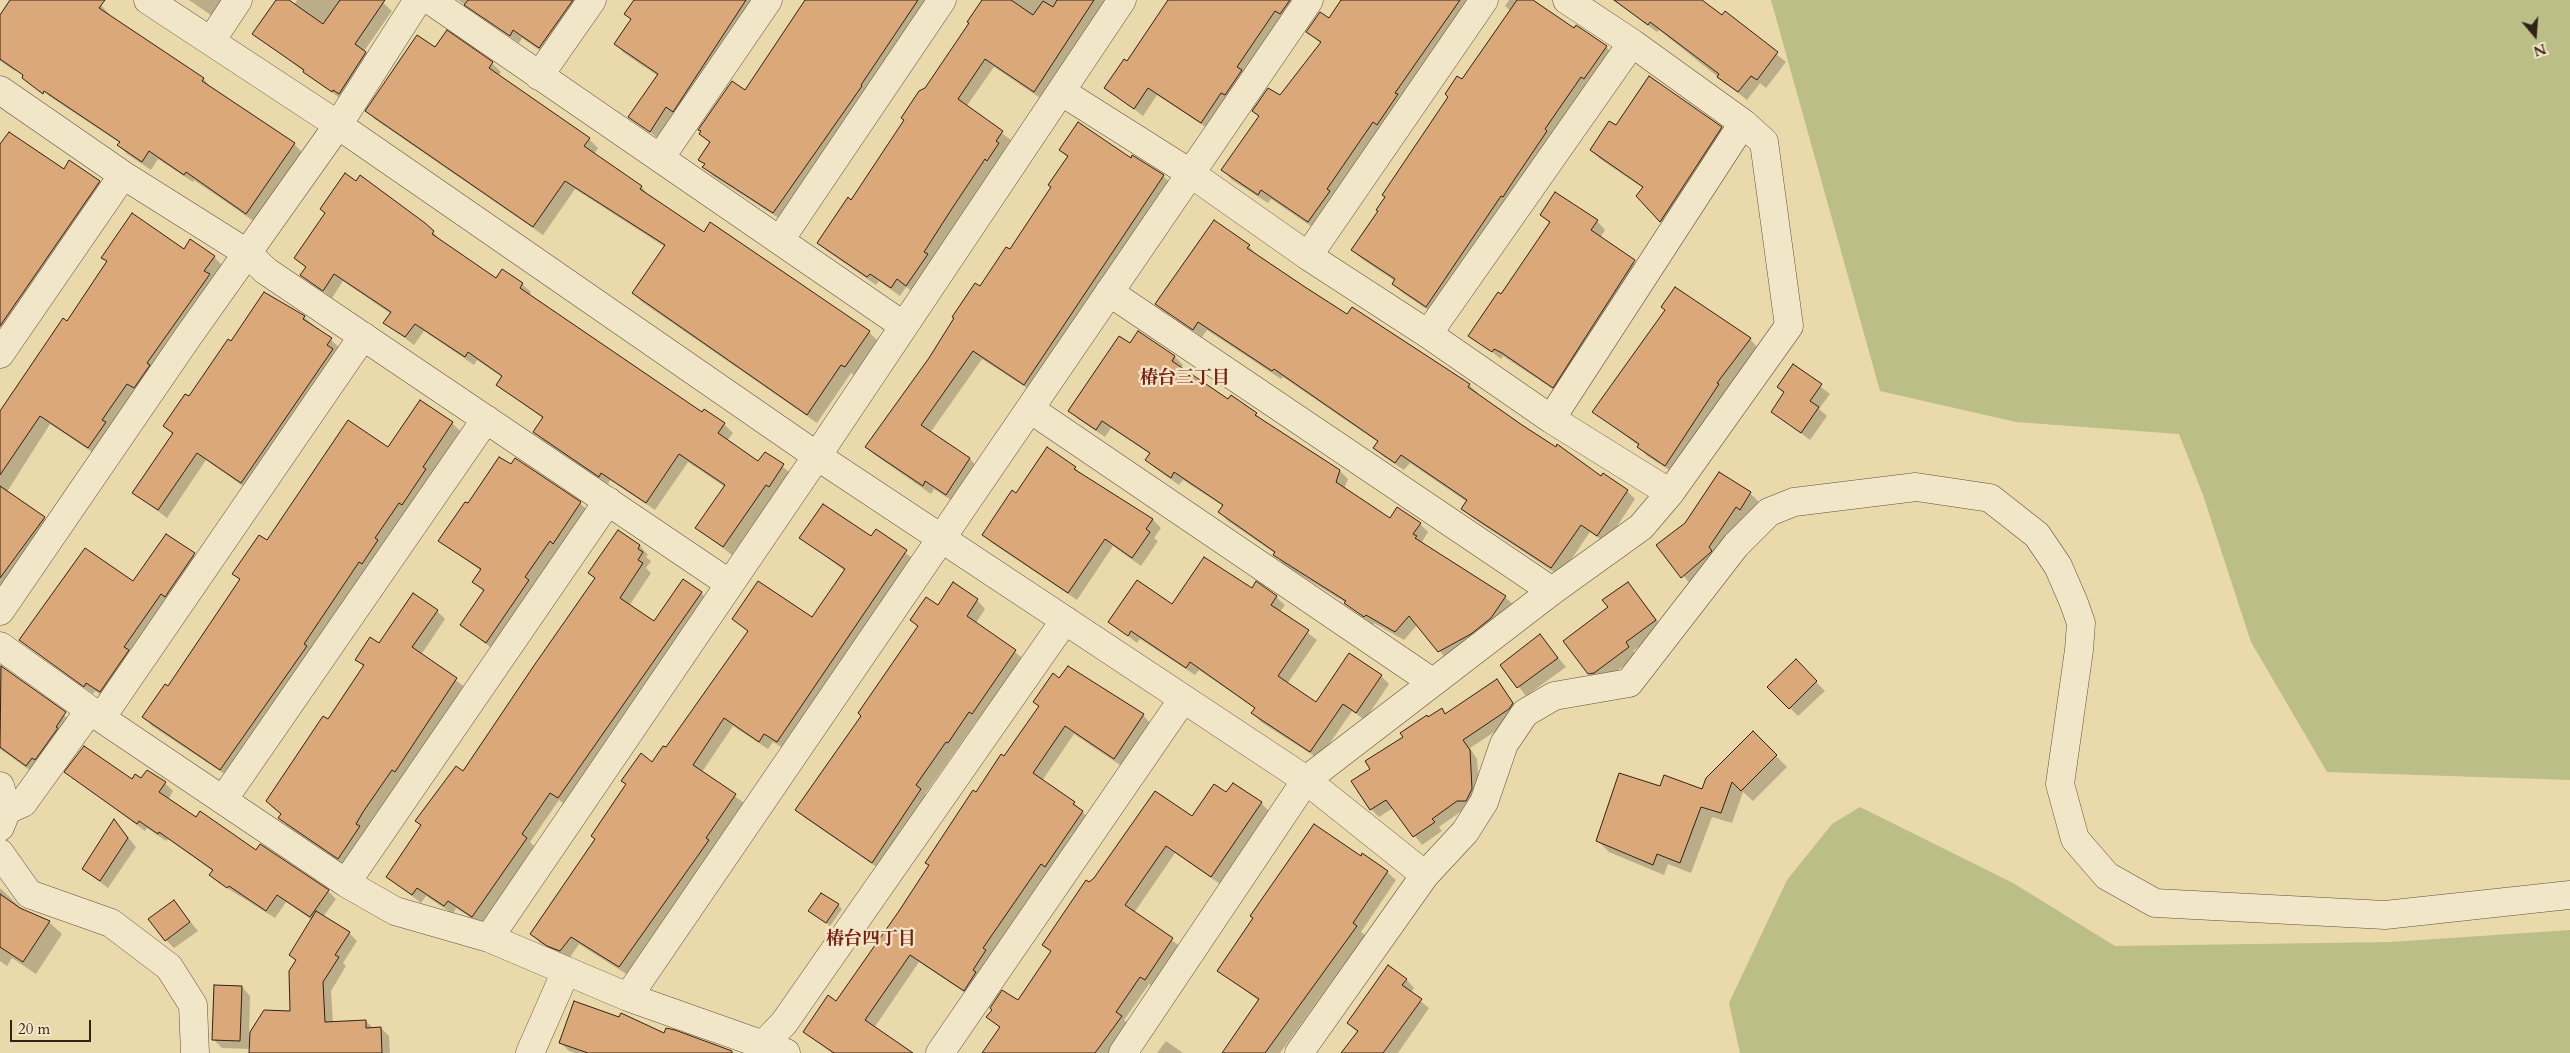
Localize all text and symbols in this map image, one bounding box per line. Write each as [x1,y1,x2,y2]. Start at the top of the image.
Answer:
north arrow [2510,10,2560,60]
text: N [2531,39,2549,61]
district label: 椿台三丁目 [1140,368,1230,390]
district label: 椿台四丁目 [826,929,916,951]
scale bar [12,1010,94,1042]
text: 20 m [18,1019,50,1039]

